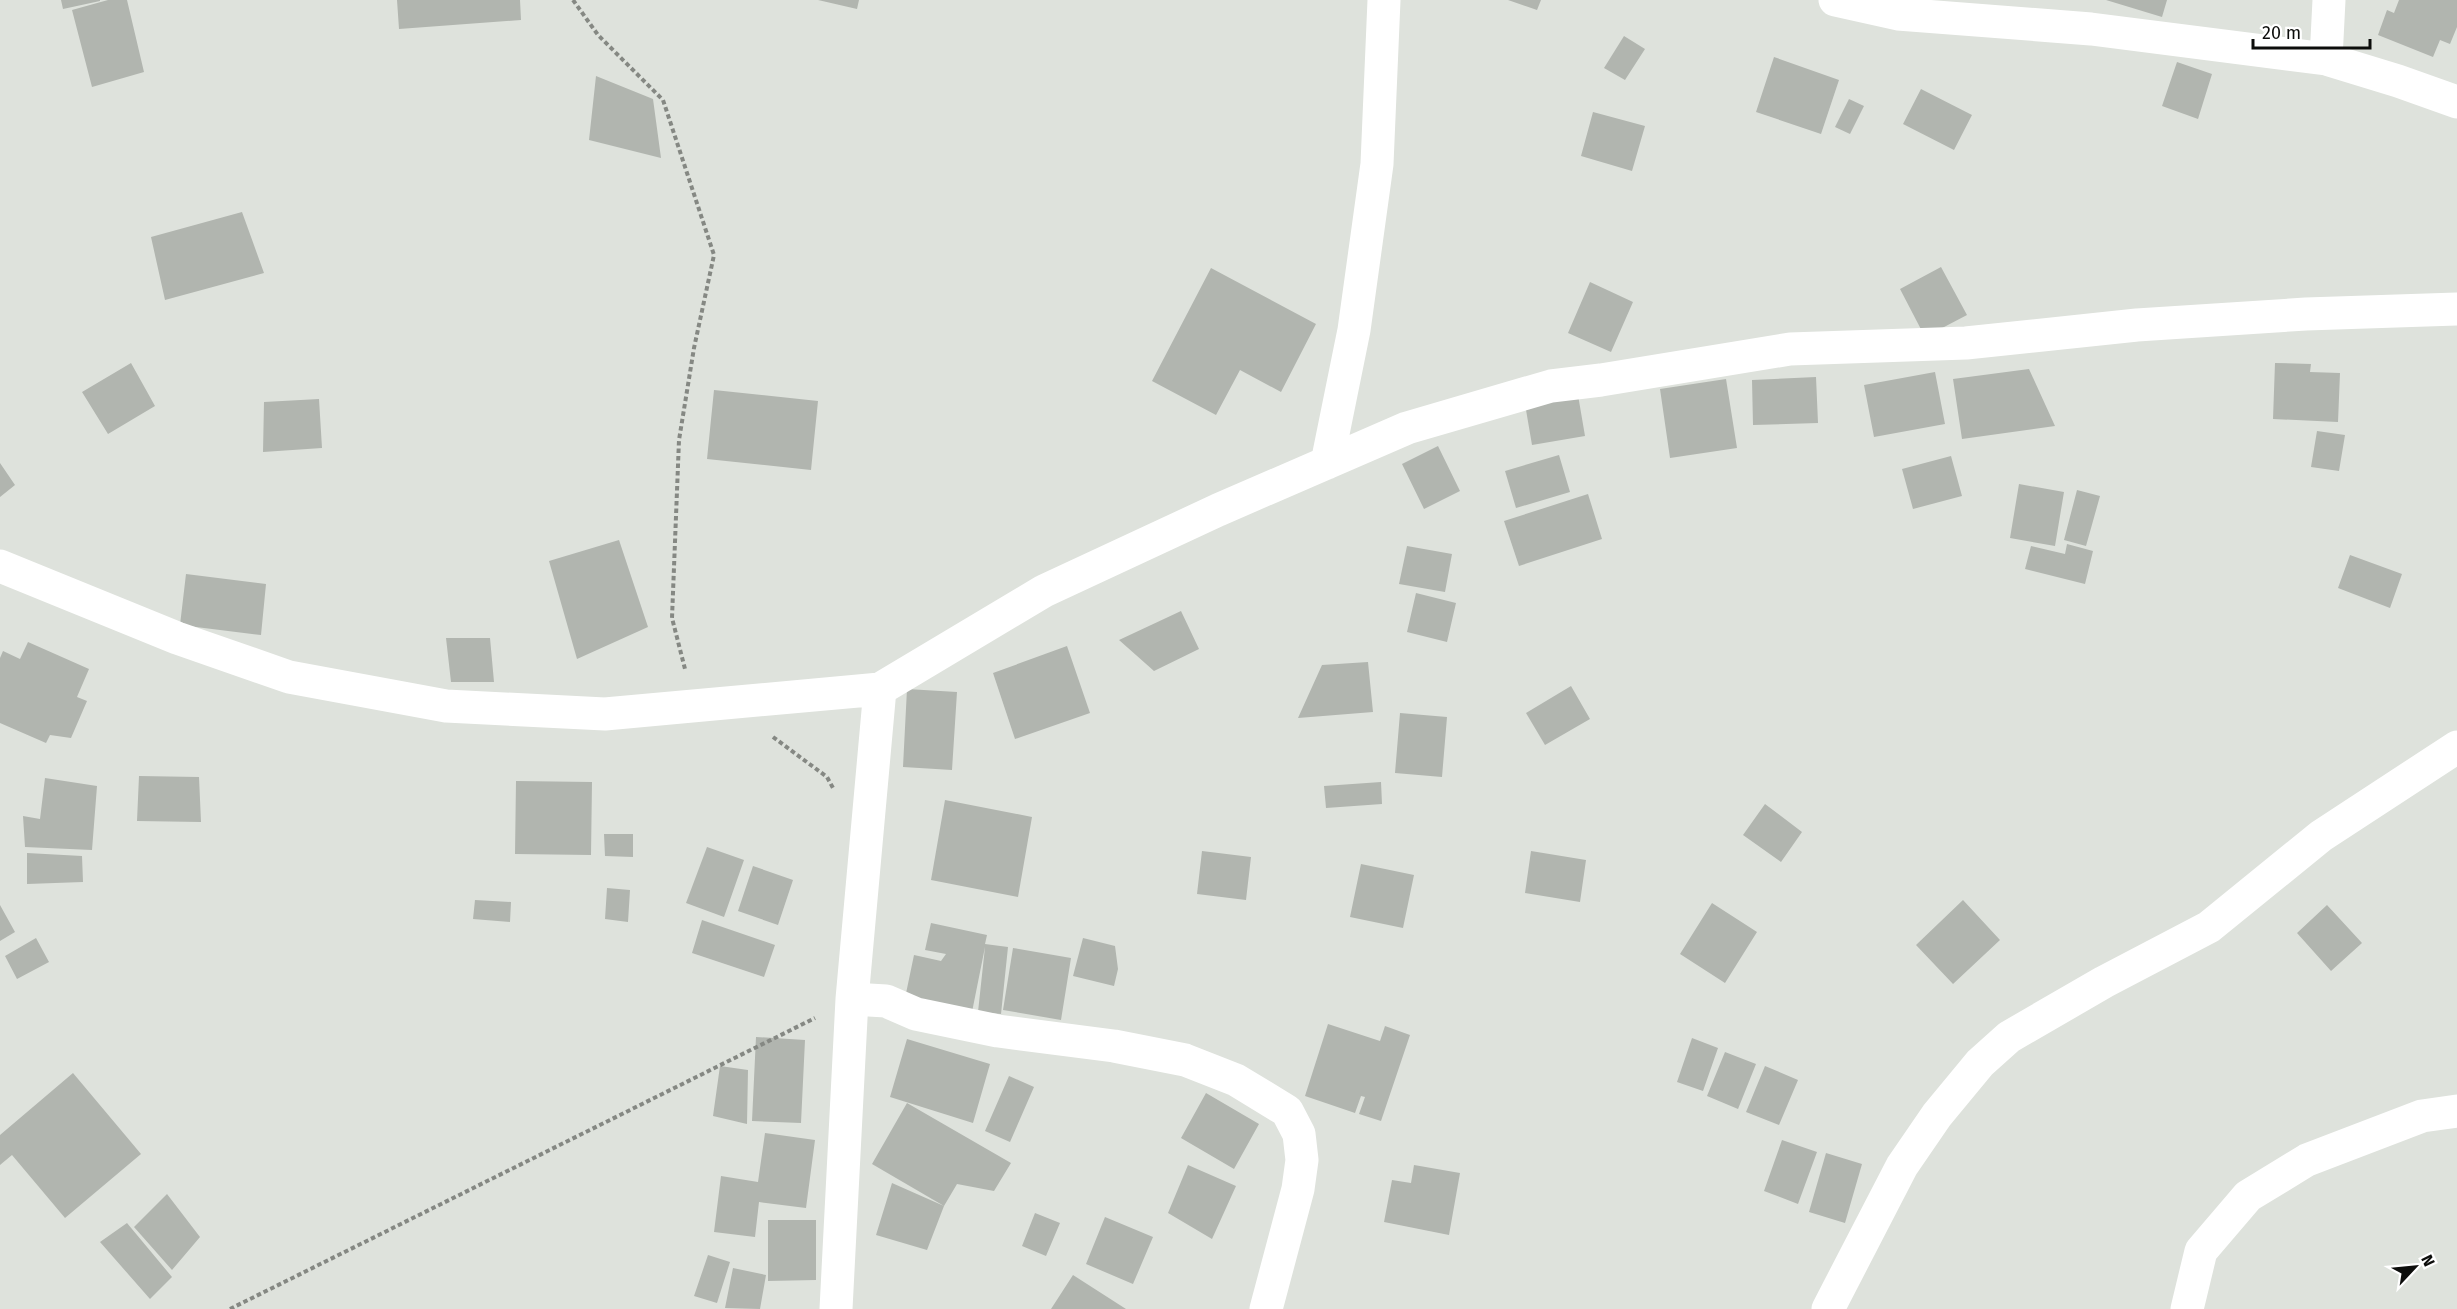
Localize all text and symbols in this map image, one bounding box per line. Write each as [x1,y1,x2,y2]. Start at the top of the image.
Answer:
scale bar [2253,12,2370,50]
text: 20 m [2262,22,2301,44]
north arrow [2385,1237,2445,1297]
text: N [2417,1252,2439,1270]

